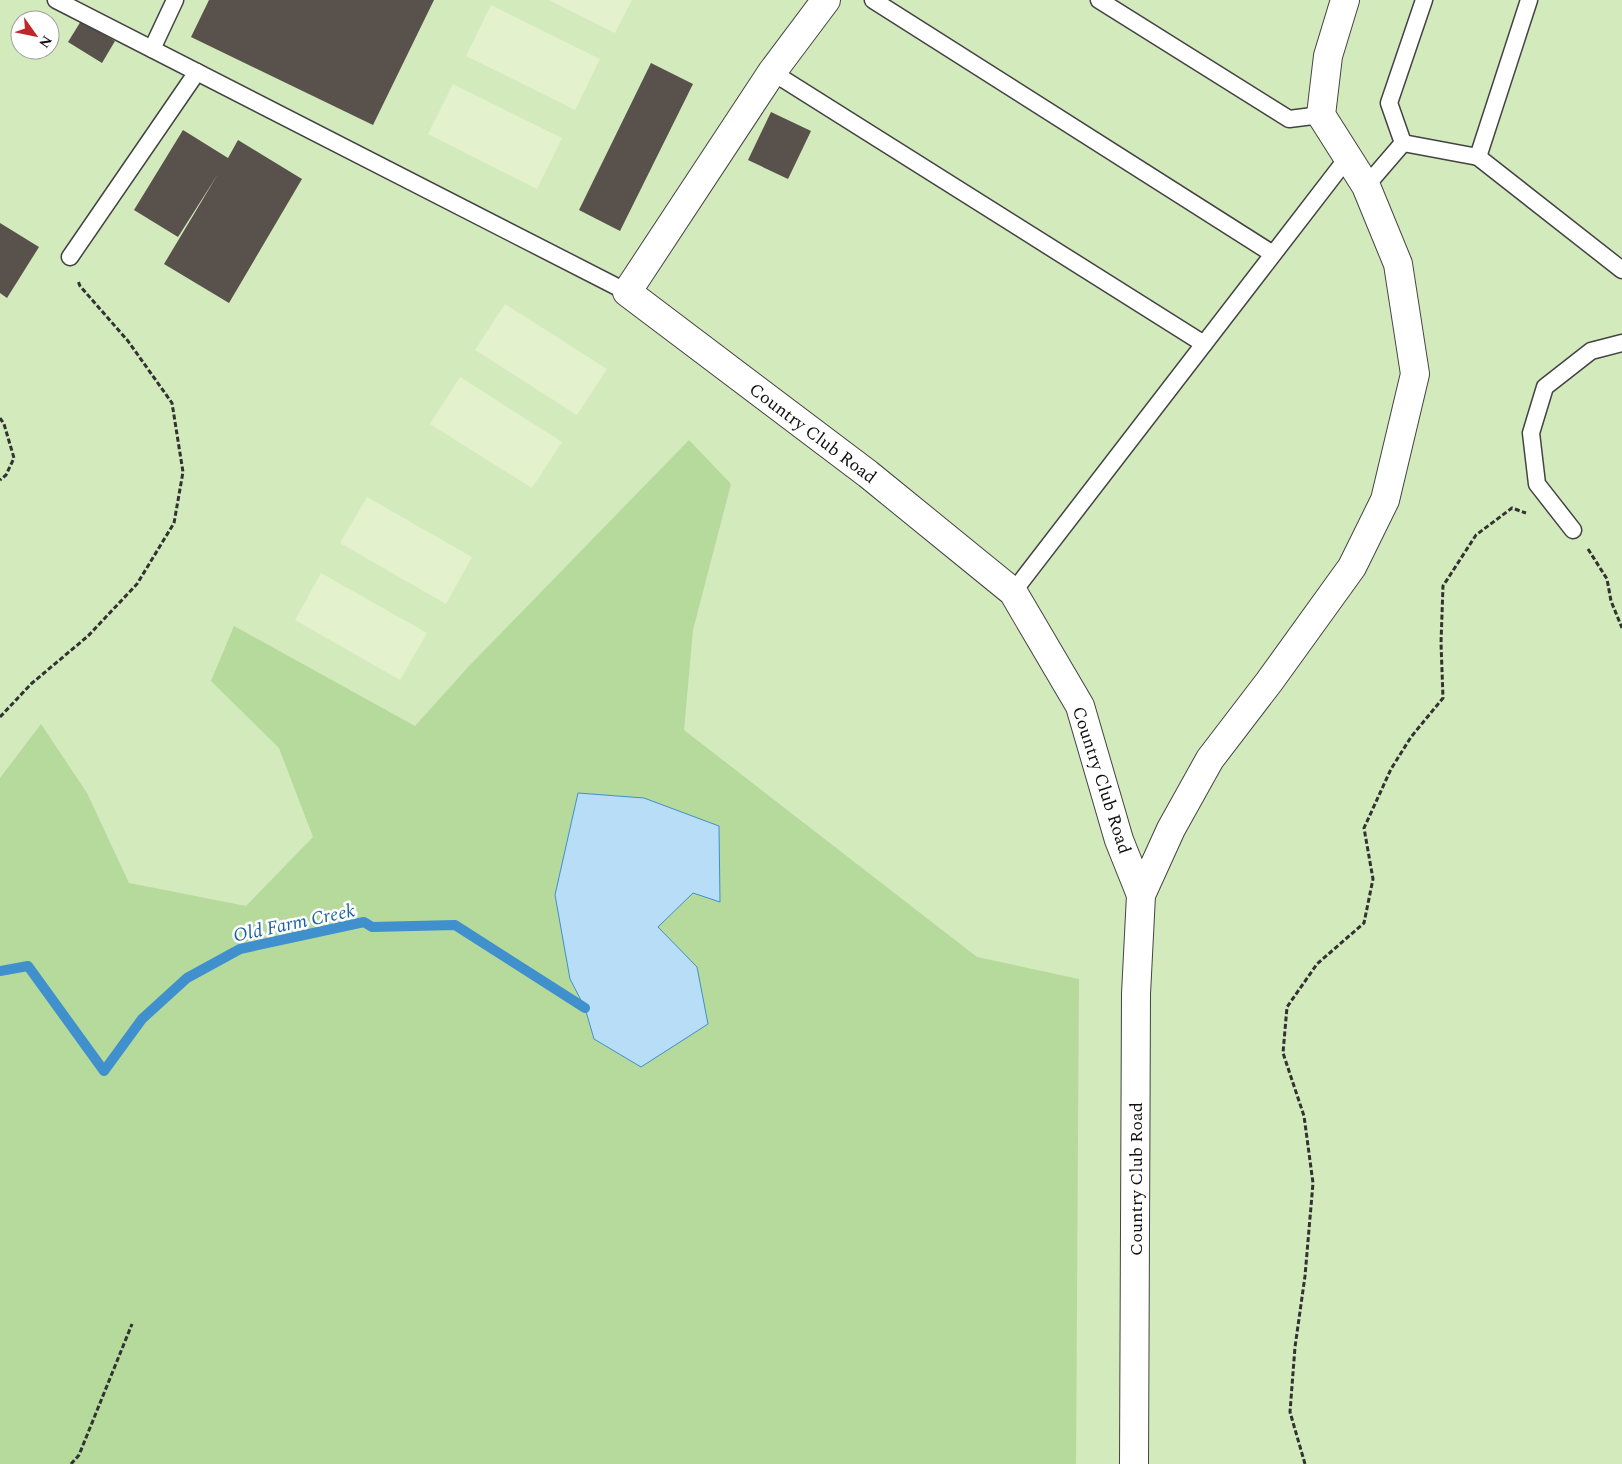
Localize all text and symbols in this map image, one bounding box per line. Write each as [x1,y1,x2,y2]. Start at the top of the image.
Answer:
north arrow [10,10,60,60]
text: N [34,31,57,52]
street label: Country Club Road [743,376,882,490]
street label: Country Club Road [1065,703,1138,857]
water label: Old Farm Creek [231,896,358,951]
street label: Country Club Road [1123,1102,1150,1256]

